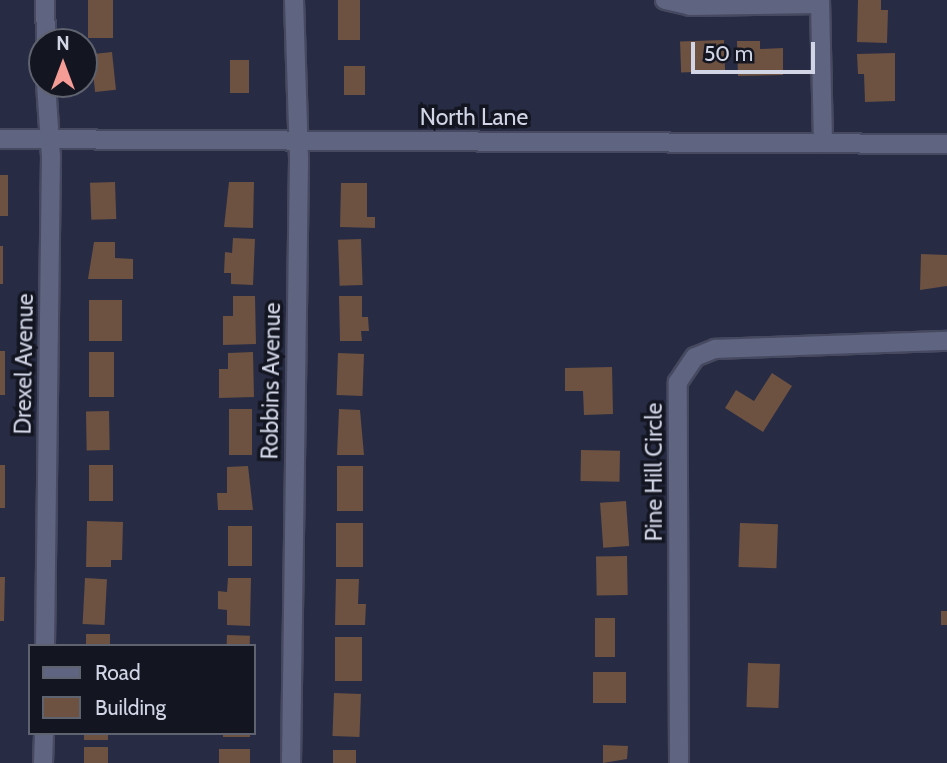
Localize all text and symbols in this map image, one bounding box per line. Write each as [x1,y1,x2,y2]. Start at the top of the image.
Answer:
north arrow [28,28,98,98]
scale bar [695,28,819,72]
text: N [56,32,70,55]
text: 50 m [704,41,753,66]
street label: North Lane [420,103,528,131]
street label: Drexel Avenue [9,293,39,435]
street label: Robbins Avenue [256,302,286,460]
street label: Pine Hill Circle [640,403,668,541]
legend [28,644,256,735]
text: Road [95,660,141,685]
text: Building [95,695,166,720]

